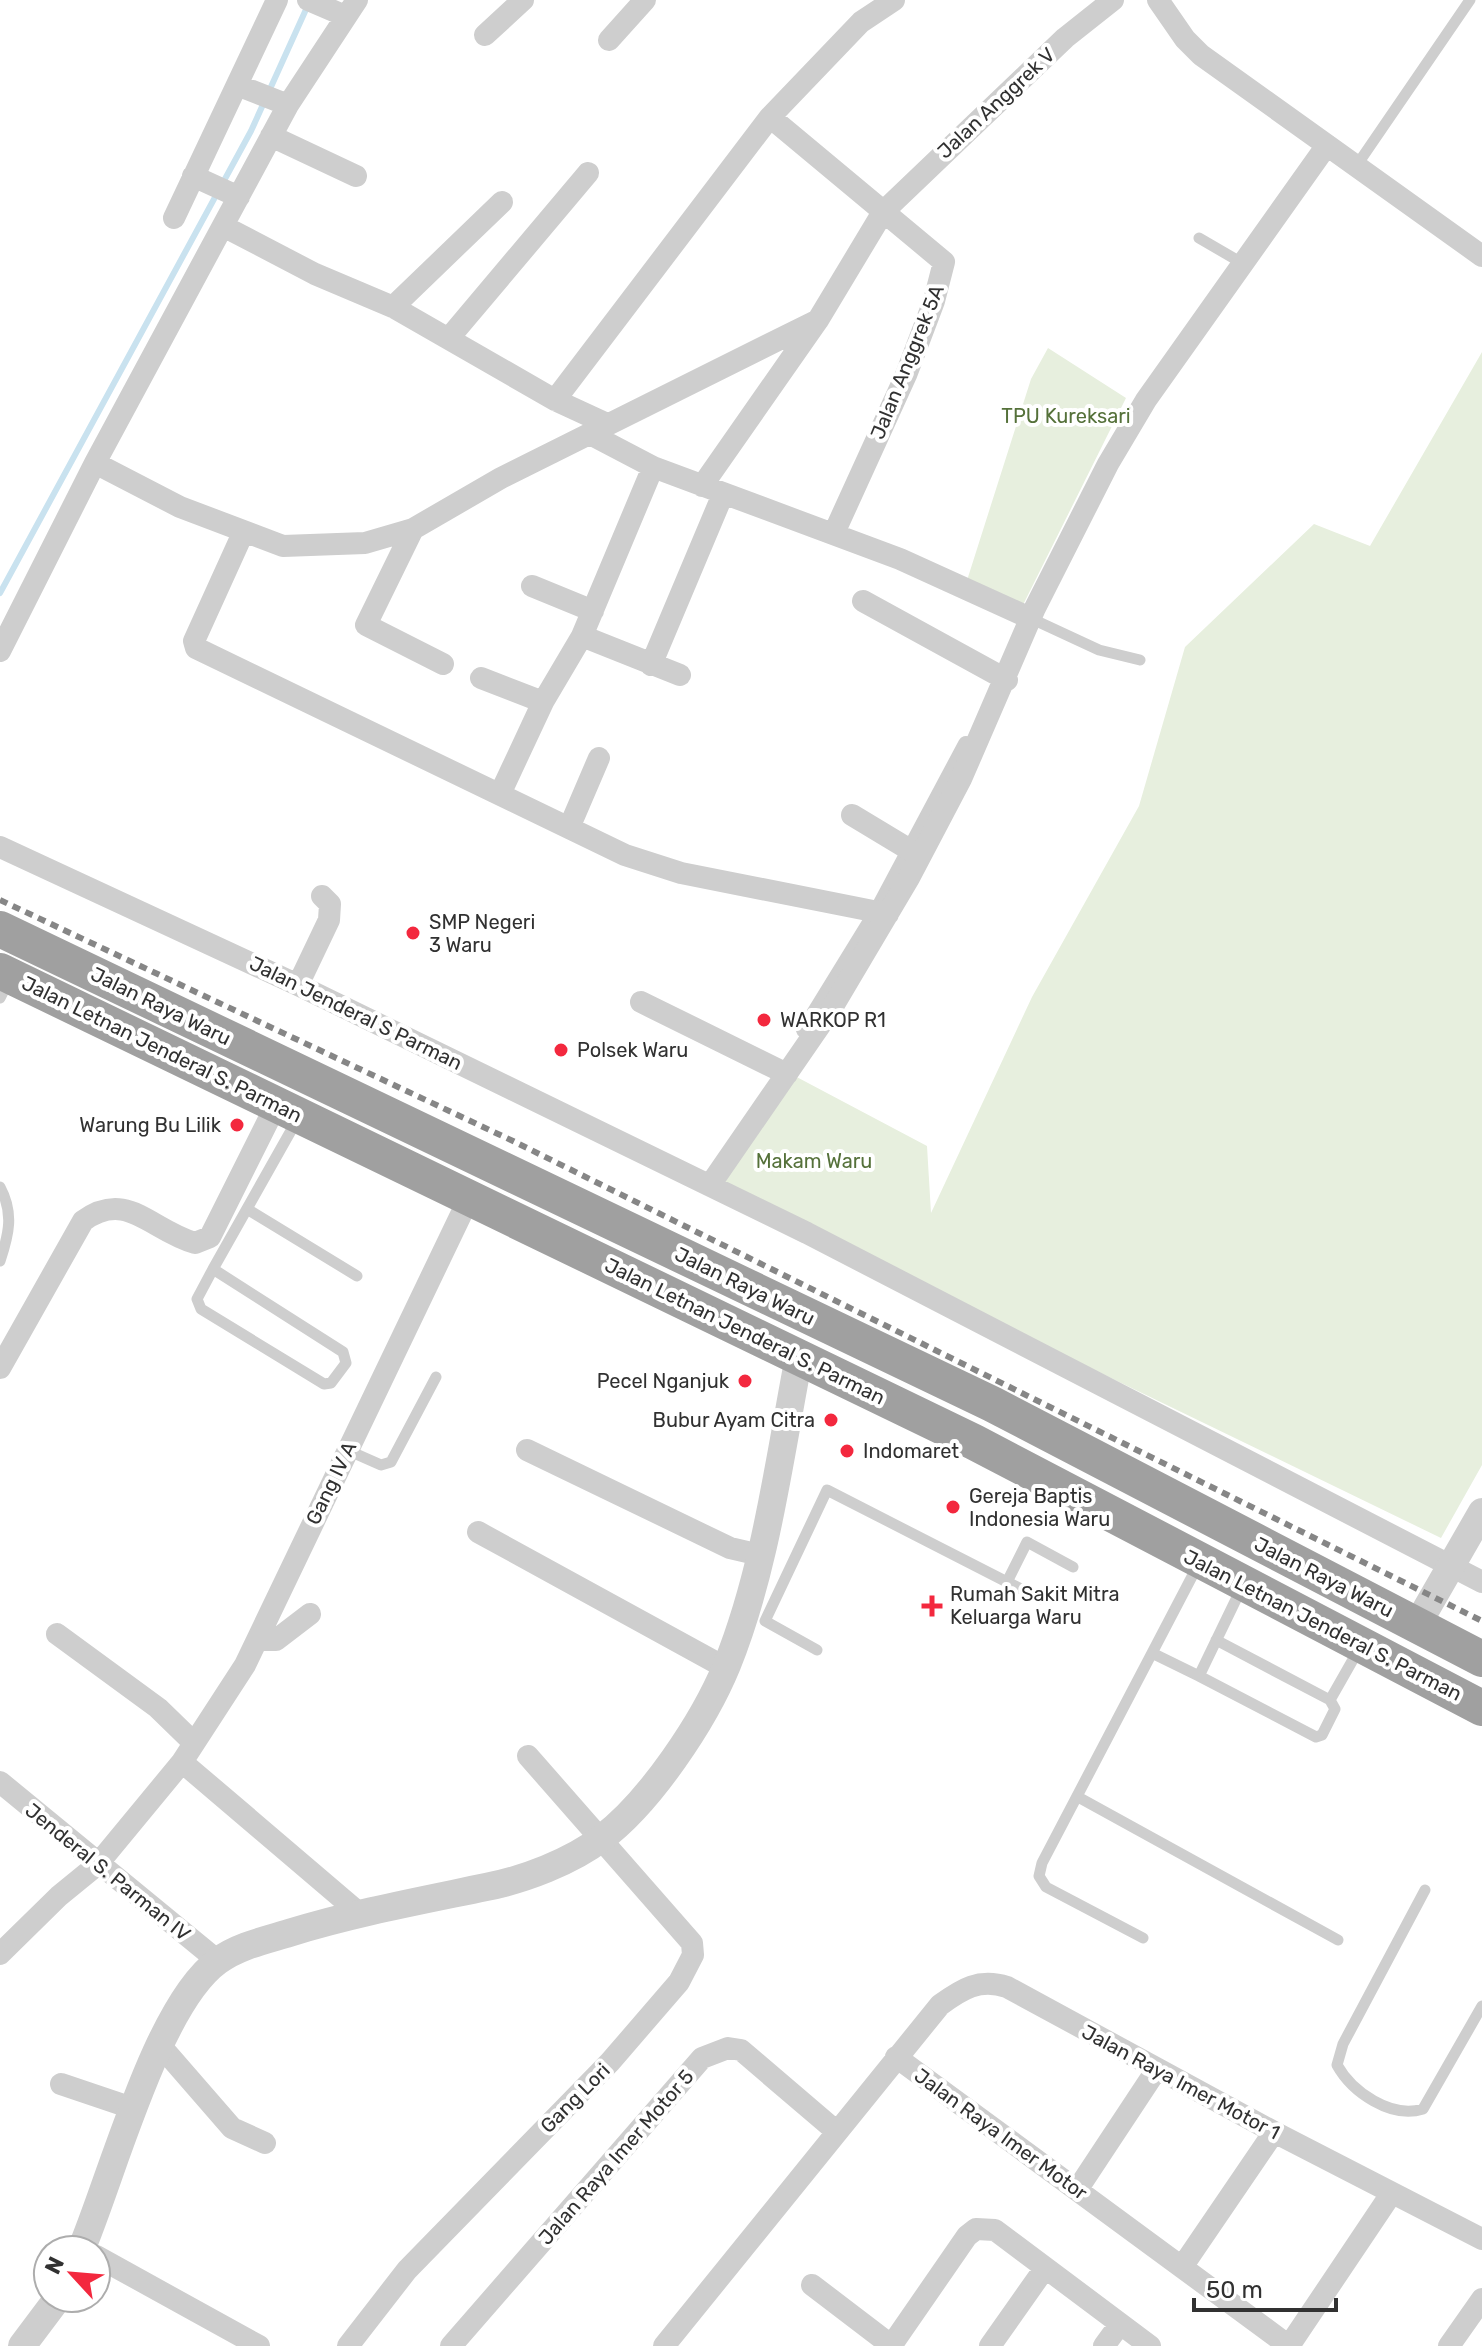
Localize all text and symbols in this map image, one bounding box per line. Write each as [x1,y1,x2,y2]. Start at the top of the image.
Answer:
street label: Jalan Anggrek V [932,43,1060,163]
street label: Jalan Anggrek 5A [865,281,949,443]
park label: TPU Kureksari [1001,404,1131,428]
place label: SMP Negeri 3 Waru [429,910,535,957]
marker: SMP Negeri 3 Waru [404,924,422,942]
street label: Jalan Jenderal S Parman [246,951,466,1075]
street label: Jalan Raya Waru [87,962,235,1050]
street label: Jalan Letnan Jenderal S. Parman [18,971,306,1127]
place label: WARKOP R1 [780,1008,886,1032]
marker: WARKOP R1 [755,1011,773,1029]
place label: Polsek Waru [577,1038,688,1062]
marker: Polsek Waru [552,1041,570,1059]
place label: Warung Bu Lilik [79,1113,222,1137]
marker: Warung Bu Lilik [228,1116,246,1134]
park label: Makam Waru [756,1149,872,1173]
street label: Jalan Raya Waru [671,1242,819,1330]
street label: Jalan Letnan Jenderal S. Parman [601,1253,889,1409]
place label: Pecel Nganjuk [597,1369,730,1393]
marker: Pecel Nganjuk [736,1372,754,1390]
place label: Bubur Ayam Citra [653,1408,815,1432]
marker: Bubur Ayam Citra [822,1411,840,1429]
street label: Gang IV A [301,1438,361,1528]
place label: Indomaret [863,1439,959,1463]
marker: Indomaret [838,1442,856,1460]
place label: Gereja Baptis Indonesia Waru [969,1484,1110,1531]
marker: Gereja Baptis Indonesia Waru [944,1498,962,1516]
street label: Jalan Raya Waru [1250,1532,1398,1622]
street label: Jalan Letnan Jenderal S. Parman [1180,1544,1466,1706]
place label: Rumah Sakit Mitra Keluarga Waru [950,1582,1119,1629]
marker: Rumah Sakit Mitra Keluarga Waru [921,1595,943,1617]
street label: Jenderal S. Parman IV [21,1798,195,1946]
street label: Jalan Raya Imer Motor 1 [1078,2020,1284,2144]
street label: Gang Lori [535,2058,615,2138]
street label: Jalan Raya Imer Motor [910,2063,1092,2205]
street label: Jalan Raya Imer Motor 5 [533,2065,699,2249]
north arrow [32,2234,112,2314]
text: N [39,2252,70,2278]
scale bar [1194,2262,1336,2312]
text: 50 m [1206,2276,1263,2304]

